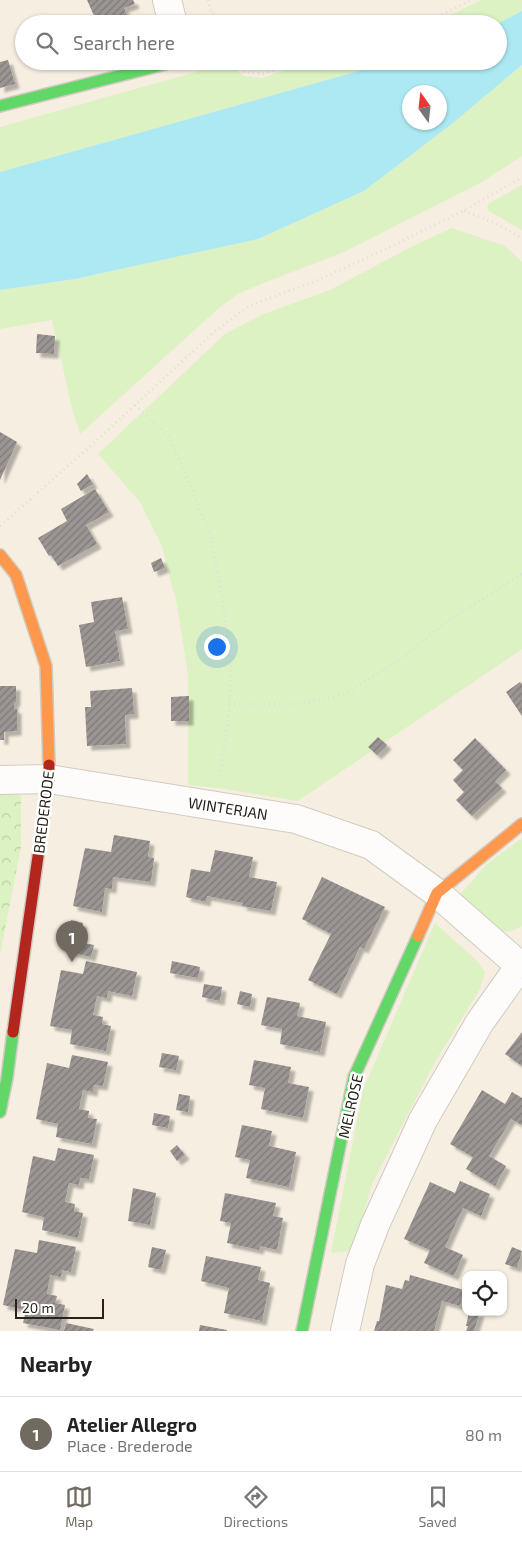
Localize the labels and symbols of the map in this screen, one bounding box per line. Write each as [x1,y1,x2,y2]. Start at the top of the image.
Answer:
north arrow [402,85,447,130]
your location [204,634,230,660]
street label: BREDERODE [29,770,57,854]
street label: WINTERJAN [187,793,269,823]
pin: 1 [56,921,88,962]
street label: MELROSE [334,1072,366,1140]
scale bar [15,1296,104,1319]

